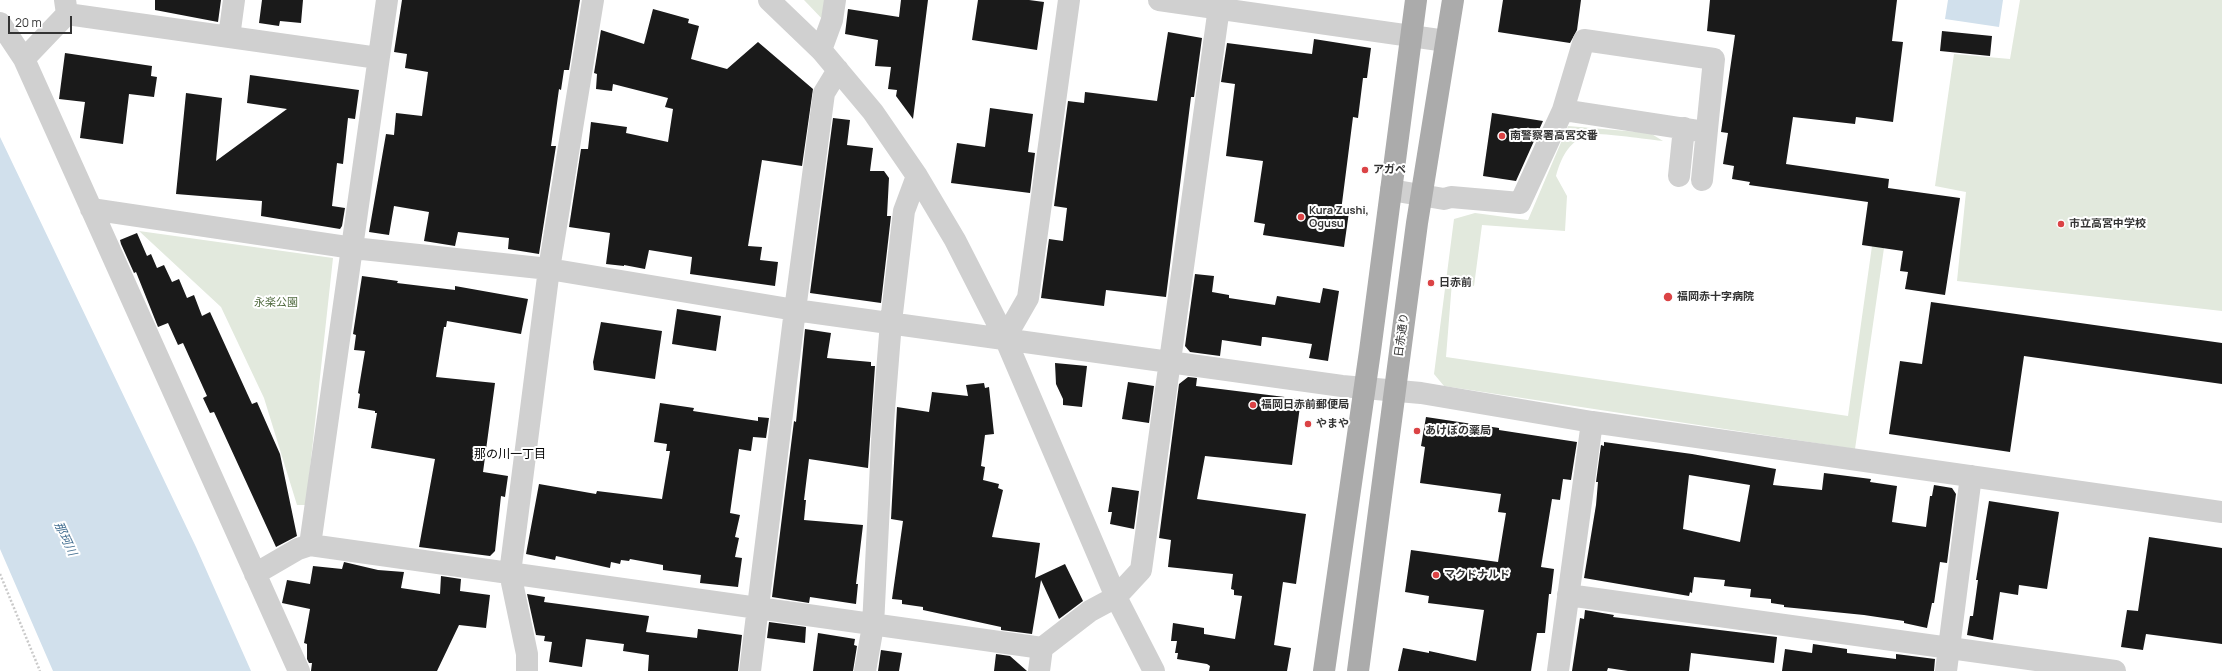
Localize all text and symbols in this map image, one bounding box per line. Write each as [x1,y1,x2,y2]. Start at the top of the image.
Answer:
scale bar [10,8,74,34]
text: 20 m [15,14,42,31]
place label: 南警察署高宮交番 [1510,129,1598,143]
marker: 南警察署高宮交番 [1497,131,1507,141]
place label: アガペ [1373,163,1406,177]
marker: アガペ [1360,165,1370,175]
place label: Kura Zushi, Ogusu [1309,204,1369,230]
marker: Kura Zushi, Ogusu [1296,212,1306,222]
place label: 市立高宮中学校 [2069,217,2146,231]
marker: 市立高宮中学校 [2056,219,2066,229]
place label: 日赤前 [1439,276,1472,290]
marker: 日赤前 [1426,278,1436,288]
place label: 福岡赤十字病院 [1677,290,1754,304]
marker: 福岡赤十字病院 [1662,291,1674,303]
park label: 永楽公園 [254,296,298,310]
street label: 日赤通り [1392,312,1412,358]
place label: 福岡日赤前郵便局 [1261,398,1349,412]
marker: 福岡日赤前郵便局 [1248,400,1258,410]
place label: やまや [1316,417,1349,431]
marker: やまや [1303,419,1313,429]
place label: あけぼの薬局 [1425,424,1491,438]
marker: あけぼの薬局 [1412,426,1422,436]
district label: 那の川一丁目 [474,448,546,462]
water label: 那珂川 [51,520,79,558]
place label: マクドナルド [1444,568,1510,582]
marker: マクドナルド [1431,570,1441,580]

